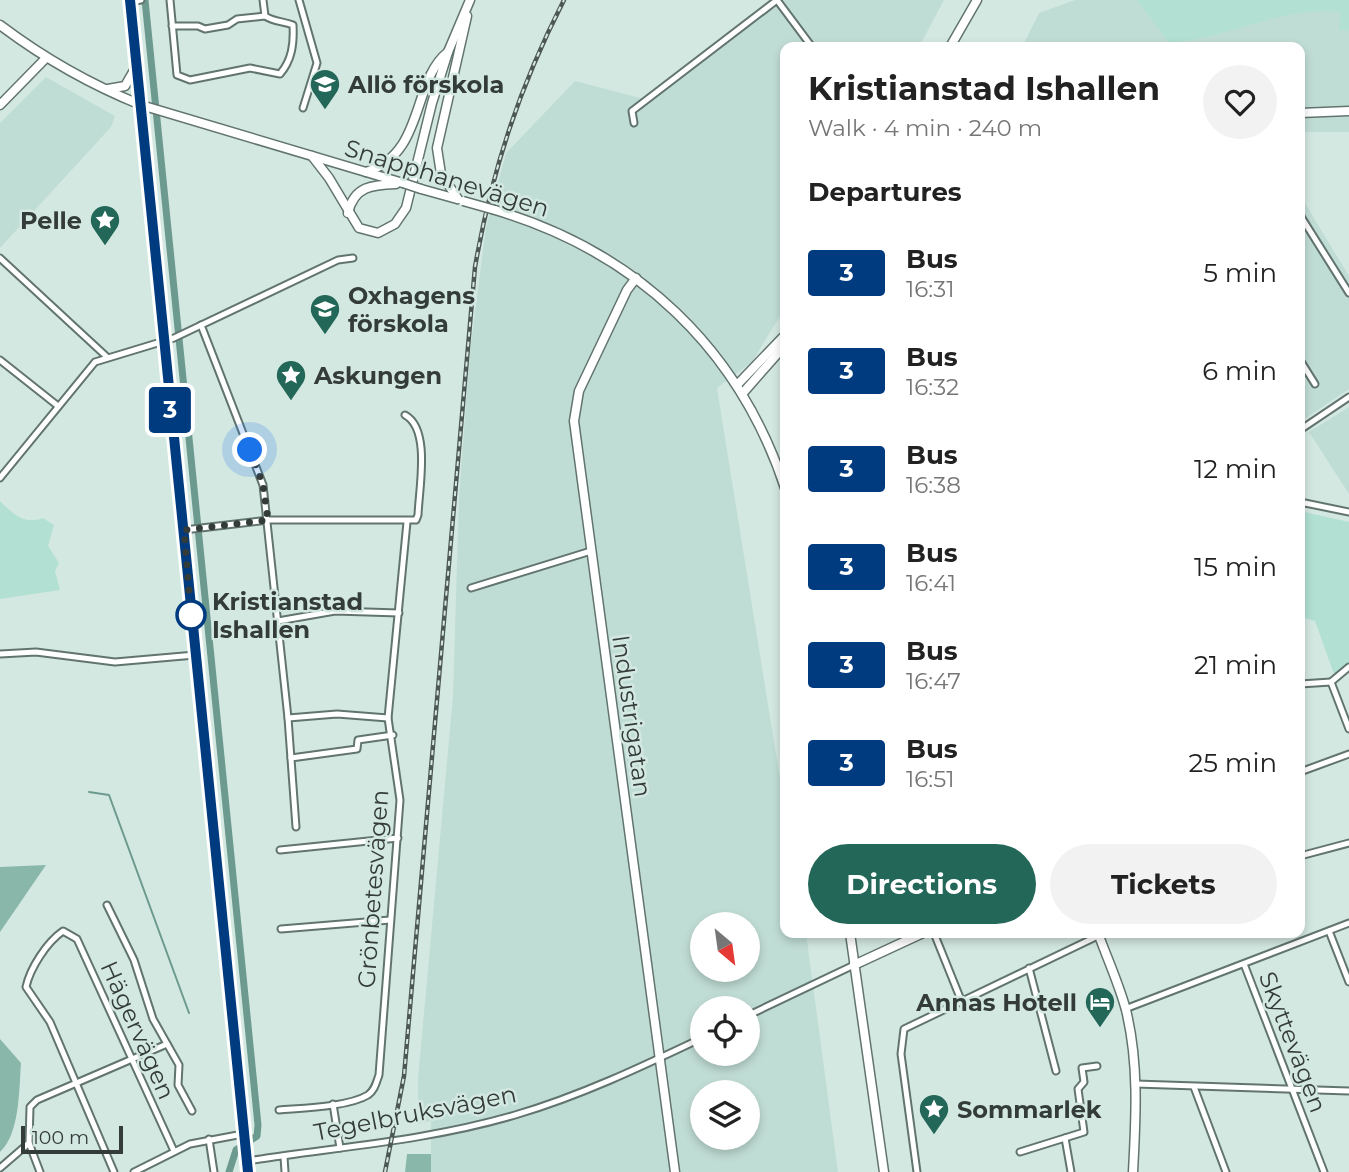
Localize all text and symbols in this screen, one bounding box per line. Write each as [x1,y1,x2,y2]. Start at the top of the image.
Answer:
button: heart [1203,65,1277,139]
school or university icon: Allö förskola [308,67,342,111]
text: Kristianstad Ishallen [808,68,1160,108]
place label: Allö förskola [347,70,504,99]
text: Walk · 4 min · 240 m [808,114,1042,142]
street label: Snapphanevägen [341,133,553,223]
text: Departures [808,176,962,208]
place icon: Pelle [88,203,122,247]
place label: Pelle [20,206,82,235]
text: Bus [906,243,958,275]
text: 5 min [1203,257,1277,289]
text: 3 [839,258,854,287]
text: 16:31 [906,275,954,303]
place label: Oxhagens förskola [348,281,475,338]
school or university icon: Oxhagens förskola [308,292,342,336]
text: Bus [906,341,958,373]
text: 6 min [1202,355,1277,387]
text: 3 [839,356,854,385]
place icon: Askungen [274,358,308,402]
place label: Askungen [313,361,442,390]
text: 16:32 [906,373,959,401]
line badge: 3 [147,387,193,433]
text: 3 [163,395,177,424]
your location [232,432,267,467]
text: Bus [906,439,958,471]
text: 12 min [1194,453,1277,485]
text: 3 [839,454,854,483]
text: 16:38 [906,471,961,499]
text: Bus [906,537,958,569]
text: 15 min [1194,551,1277,583]
text: 3 [839,552,854,581]
text: 16:41 [906,569,956,597]
place label: Kristianstad Ishallen [212,587,363,644]
marker: Kristianstad Ishallen [176,600,206,630]
street label: Industrigatan [606,633,658,799]
text: Bus [906,635,958,667]
text: 21 min [1194,649,1277,681]
text: 3 [839,650,854,679]
text: 16:47 [906,667,961,695]
text: Bus [906,733,958,765]
text: 25 min [1189,747,1277,779]
text: 3 [839,748,854,777]
text: 16:51 [906,765,955,793]
street label: Grönbetesvägen [352,789,394,989]
button: Directions [808,844,1036,924]
button: Tickets [1050,844,1277,924]
north arrow [690,912,760,982]
map controls [690,912,760,1150]
street label: Hägervägen [95,956,181,1104]
street label: Skyttevägen [1253,967,1333,1117]
hotel icon: Annas Hotell [1083,985,1117,1029]
place label: Annas Hotell [915,988,1077,1017]
button: locate [690,996,760,1066]
street label: Tegelbruksvägen [311,1079,519,1147]
button: layers [690,1080,760,1150]
place icon: Sommarlek [917,1092,951,1136]
place label: Sommarlek [957,1095,1102,1124]
scale bar [21,1123,122,1155]
text: 100 m [32,1126,89,1149]

